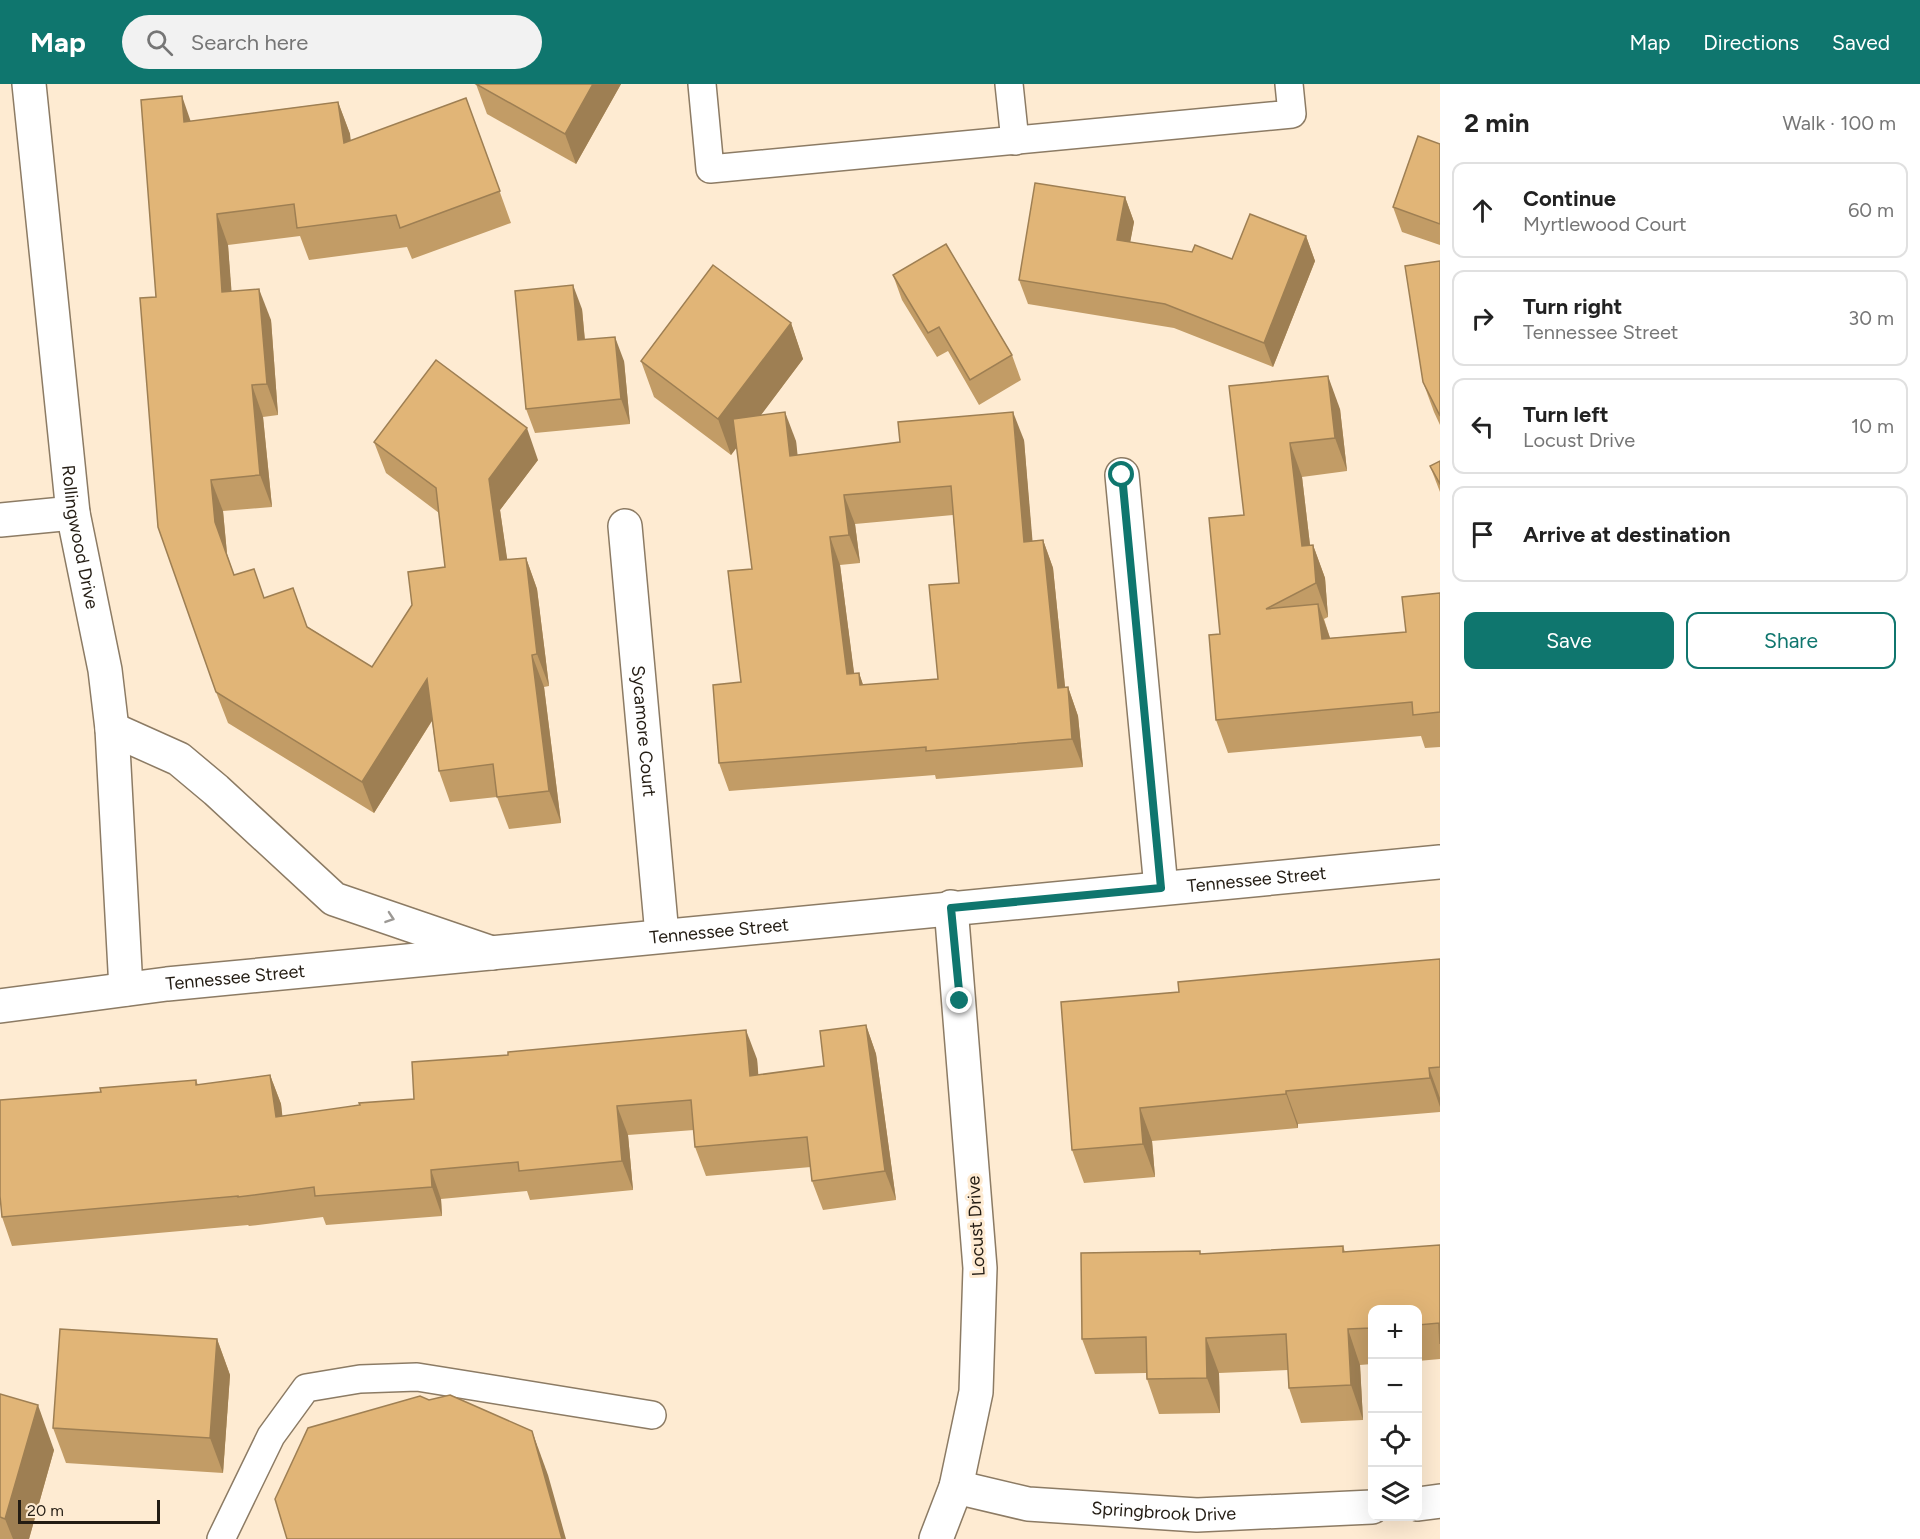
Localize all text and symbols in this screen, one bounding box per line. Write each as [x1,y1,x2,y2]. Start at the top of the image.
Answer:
search box [122,15,542,69]
text: Map [30,25,86,59]
icon: search [143,26,176,59]
text: Search here [191,29,308,56]
text: Map [1629,30,1670,55]
text: Directions [1703,30,1799,55]
text: Saved [1832,30,1890,55]
text: 2 min [1464,107,1530,139]
text: Walk · 100 m [1782,111,1896,135]
text: Continue [1523,185,1616,212]
icon: ahead [1466,194,1499,227]
text: 60 m [1848,198,1894,222]
text: Myrtlewood Court [1523,212,1687,236]
text: Turn right [1523,293,1622,320]
icon: right [1466,302,1499,335]
text: 30 m [1848,306,1894,330]
text: Tennessee Street [1523,320,1678,344]
text: Turn left [1523,401,1609,428]
icon: left [1466,410,1499,443]
text: 10 m [1851,414,1894,438]
text: Locust Drive [1523,428,1635,452]
route start [1108,461,1134,487]
street label: Rollingwood Drive [57,464,103,611]
icon: arrive [1466,518,1499,551]
text: Arrive at destination [1523,521,1731,548]
button: Save [1464,612,1674,669]
button: Share [1686,612,1896,669]
street label: Sycamore Court [627,665,660,798]
street label: Tennessee Street [1186,862,1327,897]
one-way arrow [384,911,394,923]
street label: Tennessee Street [648,913,790,949]
street label: Tennessee Street [165,960,306,995]
route end [946,987,972,1013]
street label: Locust Drive [962,1175,990,1277]
map controls [1368,1305,1422,1521]
button: + [1368,1305,1422,1359]
button: − [1368,1359,1422,1413]
button: locate [1368,1413,1422,1467]
button: layers [1368,1467,1422,1521]
scale bar [18,1497,160,1524]
street label: Springbrook Drive [1091,1497,1237,1526]
text: 20 m [27,1501,64,1520]

